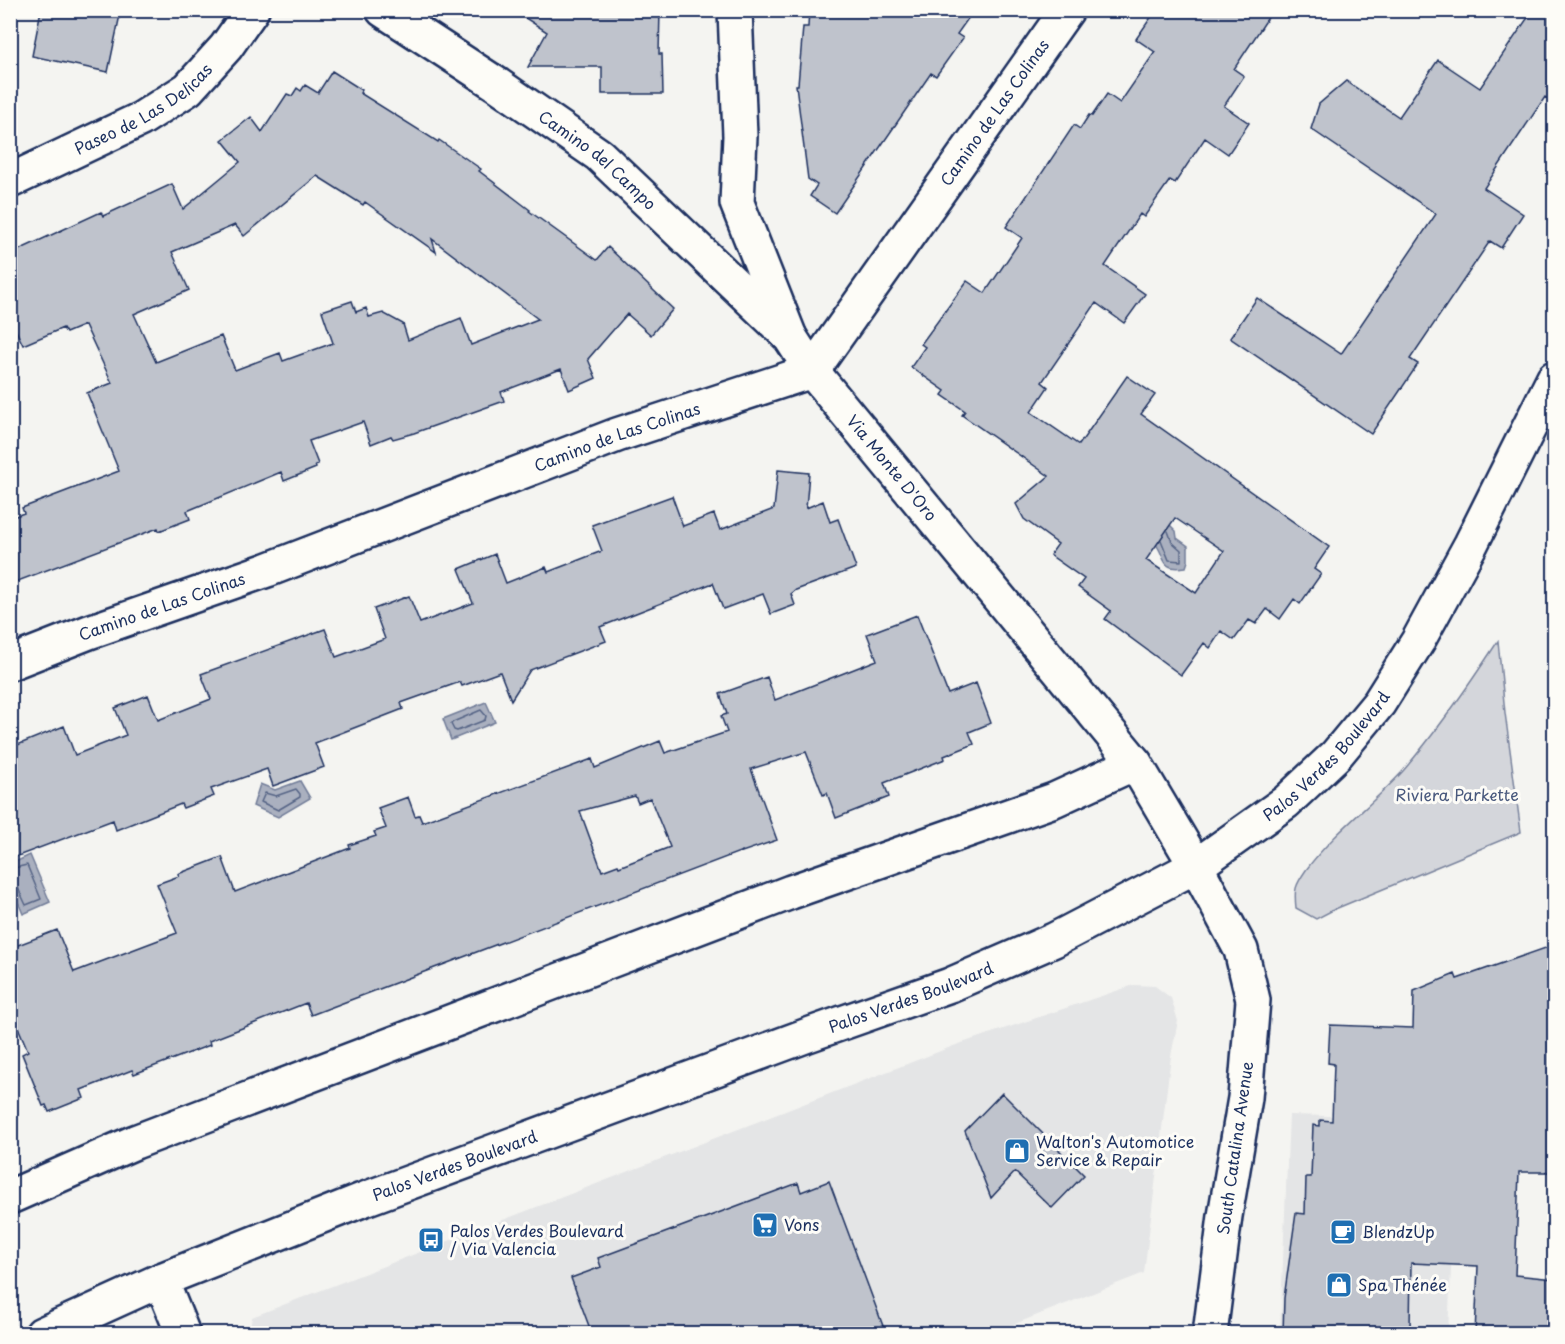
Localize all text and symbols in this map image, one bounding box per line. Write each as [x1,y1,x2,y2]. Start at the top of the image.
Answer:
street label: Camino de Las Colinas [933,34,1054,190]
street label: Paseo de Las Delicas [70,57,217,160]
street label: Camino del Campo [534,104,662,215]
street label: Camino de Las Colinas [530,396,703,477]
street label: Via Monte D'Oro [842,409,944,526]
street label: Camino de Las Colinas [75,566,248,646]
street label: Palos Verdes Boulevard [1257,686,1395,826]
park label: Riviera Parkette [1395,782,1519,806]
street label: Palos Verdes Boulevard [825,955,997,1038]
street label: South Catalina Avenue [1210,1059,1258,1236]
street label: Palos Verdes Boulevard [369,1123,540,1206]
place label: Walton's Automotice Service & Repair [1036,1129,1194,1171]
shop icon: Walton's Automotice Service & Repair [1002,1136,1032,1166]
supermarket icon: Vons [750,1210,780,1240]
place label: Vons [784,1212,819,1236]
cafe icon: BlendzUp [1328,1217,1358,1247]
place label: Palos Verdes Boulevard / Via Valencia [450,1218,624,1260]
place label: BlendzUp [1362,1219,1435,1243]
bus stop icon: Palos Verdes Boulevard / Via Valencia [416,1225,446,1255]
shop icon: Spa Thénée [1324,1270,1354,1300]
place label: Spa Thénée [1358,1272,1447,1296]

